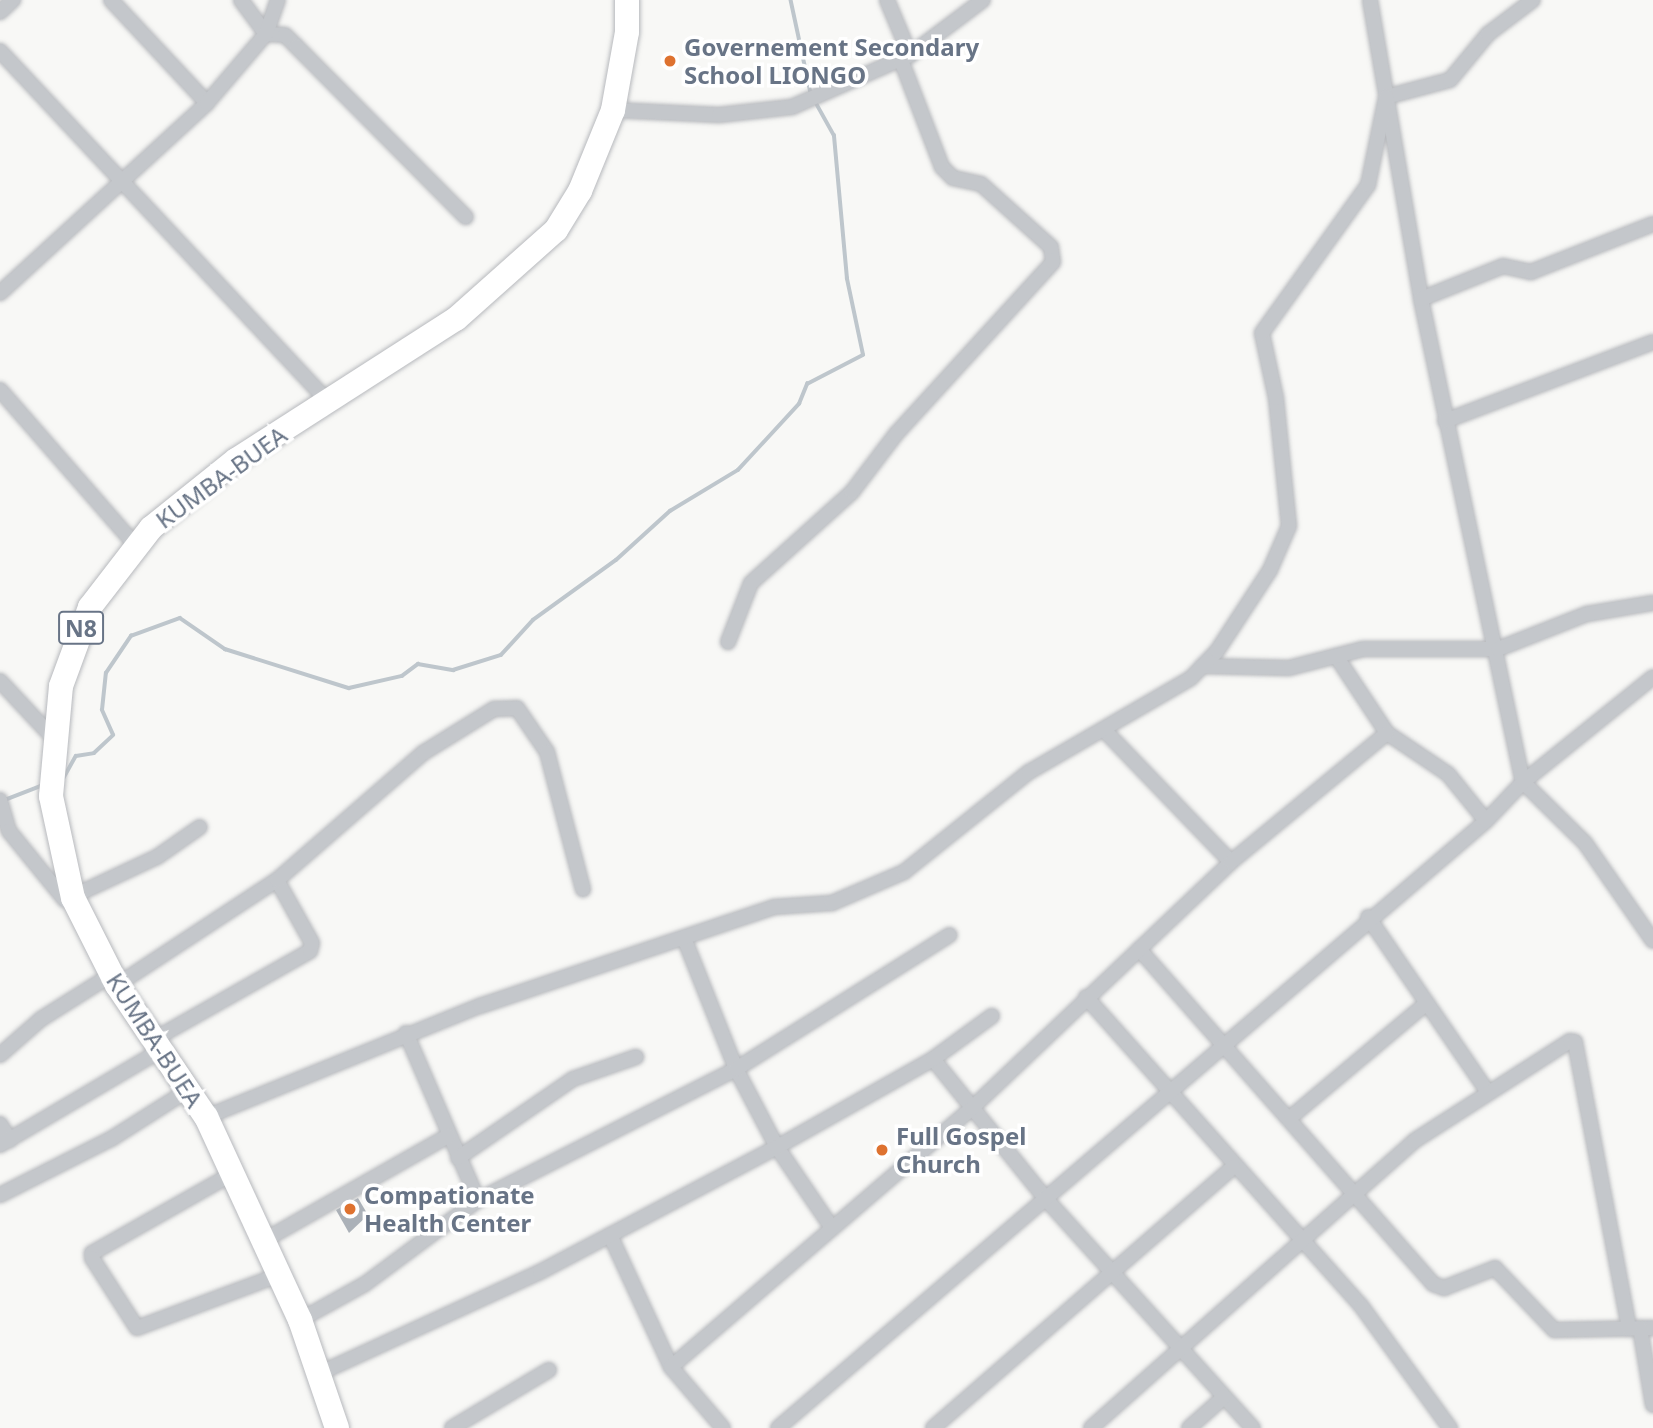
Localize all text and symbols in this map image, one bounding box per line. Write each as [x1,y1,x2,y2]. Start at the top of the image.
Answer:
place label: Governement Secondary School LIONGO [684,33,979,89]
marker: Governement Secondary School LIONGO [662,53,678,69]
street label: KUMBA-BUEA [150,420,292,534]
road number: N8 [56,608,106,648]
street label: KUMBA-BUEA [101,967,209,1113]
place label: Full Gospel Church [896,1122,1026,1178]
marker: Full Gospel Church [874,1142,890,1158]
place label: Compationate Health Center [364,1181,535,1237]
marker: Compationate Health Center [342,1201,358,1217]

